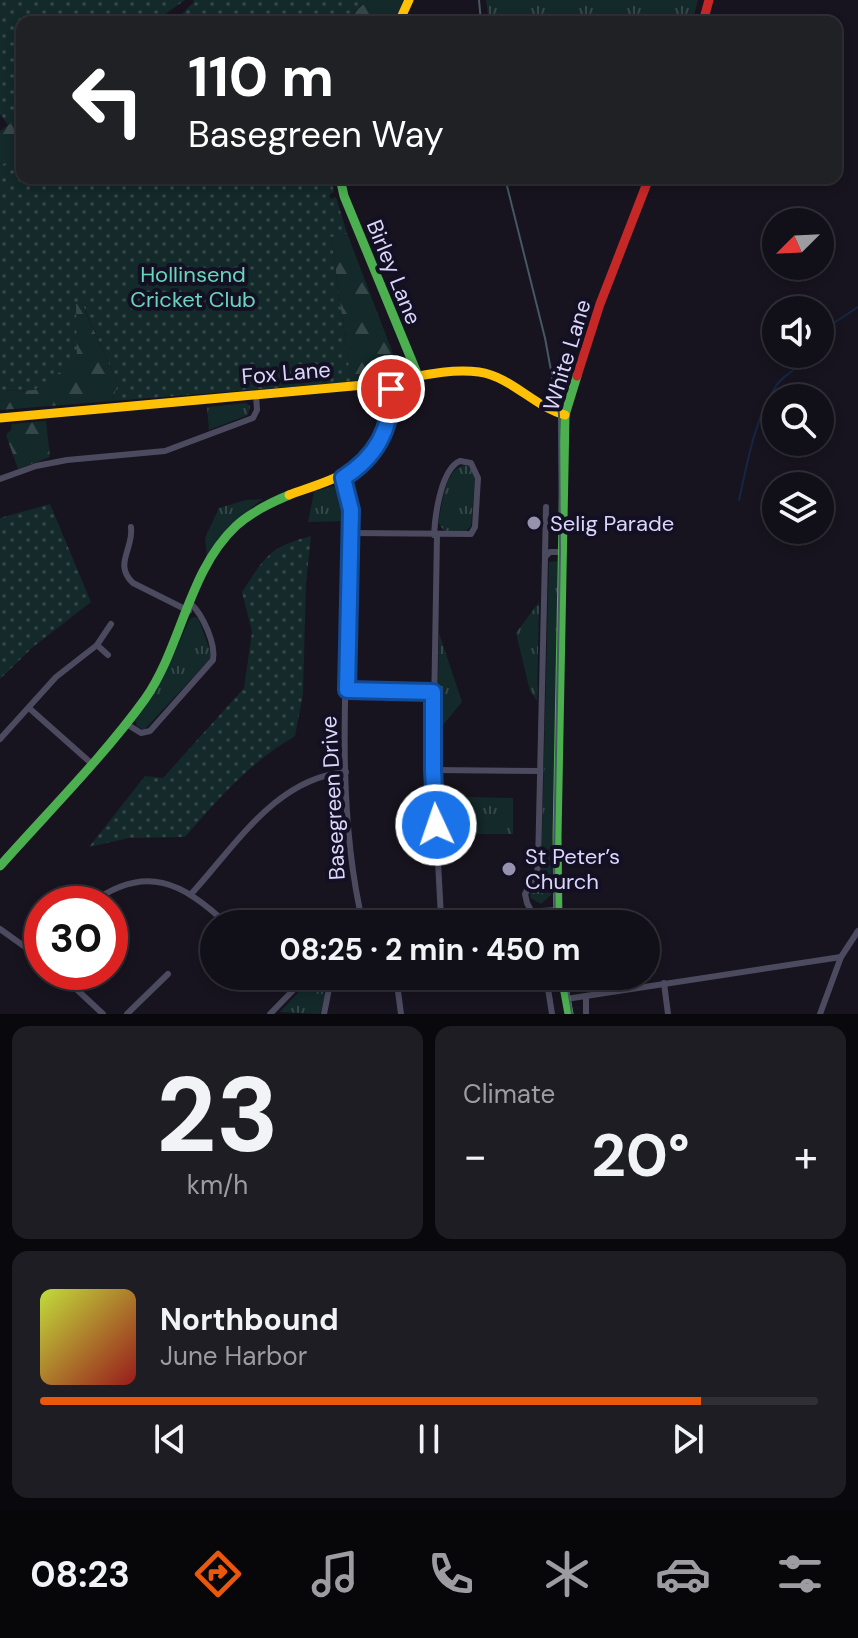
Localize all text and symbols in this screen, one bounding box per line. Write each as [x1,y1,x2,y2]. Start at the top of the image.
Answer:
text: 110 m [188,40,334,113]
icon: left [56,48,160,152]
text: Basegreen Way [188,111,444,158]
north arrow [762,208,834,280]
map controls [762,208,834,544]
street label: Birley Lane [360,215,428,329]
park label: Hollinsend Cricket Club [130,260,256,314]
street label: White Lane [536,296,598,414]
button: sound [762,296,834,368]
street label: Fox Lane [240,355,332,391]
pin [357,355,425,423]
icon: arrive [369,367,413,411]
button: search [762,384,834,456]
button: layers [762,472,834,544]
place label: Selig Parade [550,509,674,538]
marker: Selig Parade [525,514,543,532]
street label: Basegreen Drive [314,715,352,881]
position arrow [394,783,478,867]
place label: St Peter’s Church [525,842,620,896]
marker: St Peter’s Church [500,860,518,878]
speed limit sign: 30 [24,886,128,990]
text: 08:25 · 2 min · 450 m [280,930,580,969]
text: 23 [156,1048,279,1183]
text: Climate [463,1077,555,1111]
text: 20° [591,1116,690,1195]
text: − [463,1127,487,1185]
text: + [794,1127,818,1185]
text: km/h [187,1168,248,1202]
text: Northbound [160,1300,339,1339]
text: June Harbor [160,1339,307,1373]
icon: previous [148,1417,192,1461]
icon: pause [407,1417,451,1461]
icon: next [666,1417,710,1461]
icon: directions [190,1546,246,1602]
icon: music [307,1546,363,1602]
icon: phone [423,1546,479,1602]
icon: climate [539,1546,595,1602]
icon: car [655,1546,711,1602]
icon: filters [772,1546,828,1602]
text: 08:23 [30,1551,130,1598]

